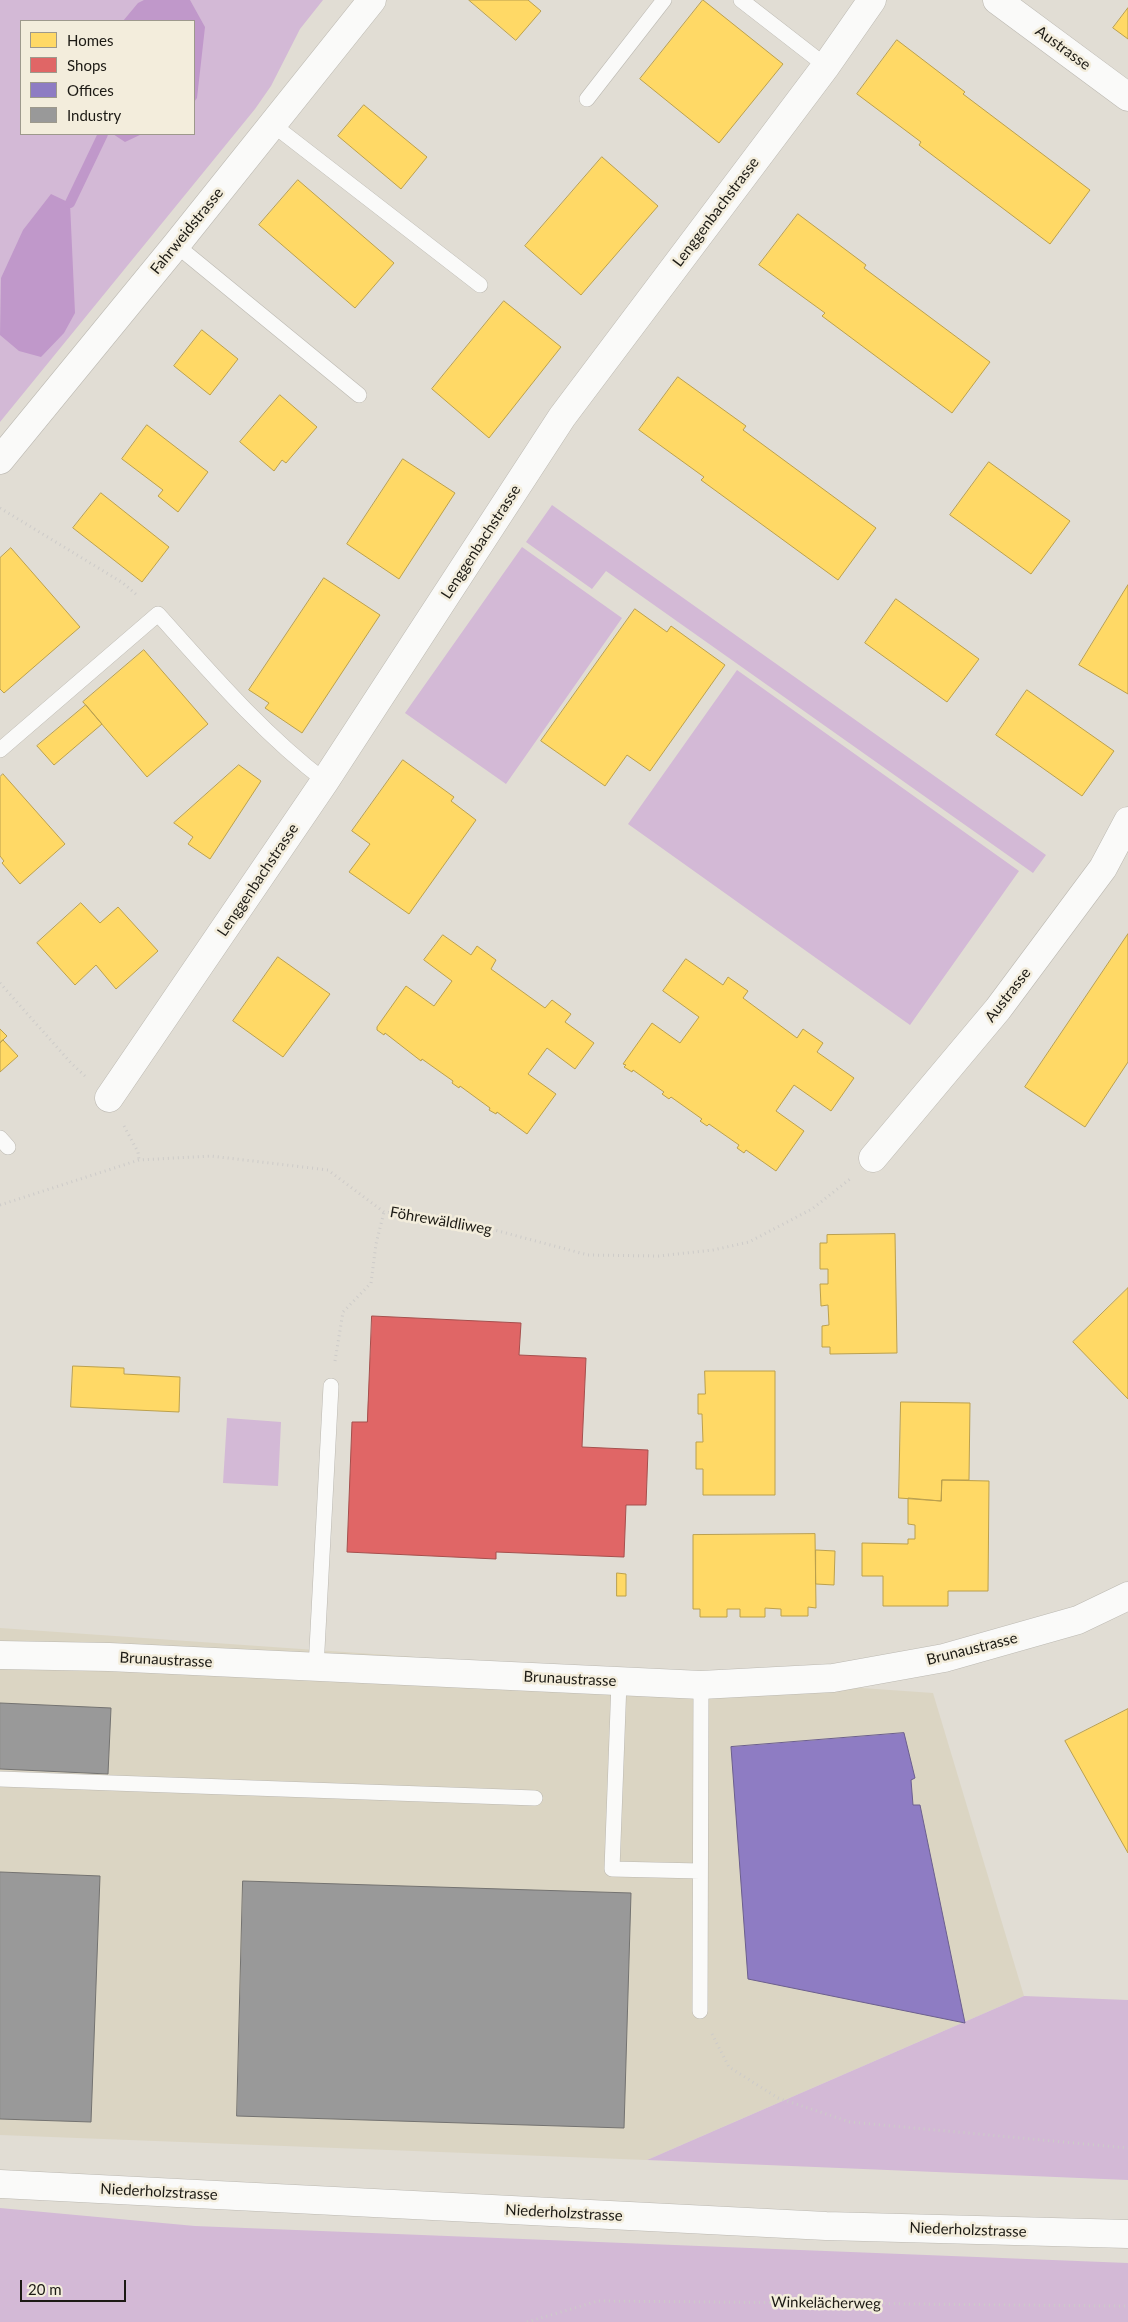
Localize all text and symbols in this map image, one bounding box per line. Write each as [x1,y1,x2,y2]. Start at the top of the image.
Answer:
legend [20,20,195,135]
street label: Austrasse [1032,22,1094,74]
text: Homes [67,31,113,49]
text: Shops [67,56,107,74]
text: Offices [67,81,114,99]
text: Industry [67,106,121,124]
street label: Lenggenbachstrasse [669,154,763,270]
street label: Fahrweidstrasse [147,184,227,278]
street label: Lenggenbachstrasse [437,482,525,602]
street label: Lenggenbachstrasse [214,820,302,940]
street label: Austrasse [981,964,1035,1026]
street label: Föhrewäldliweg [389,1203,493,1239]
street label: Brunaustrasse [925,1629,1019,1669]
street label: Brunaustrasse [119,1649,213,1671]
street label: Brunaustrasse [523,1668,617,1690]
street label: Niederholzstrasse [100,2180,218,2204]
street label: Niederholzstrasse [505,2201,623,2225]
street label: Niederholzstrasse [909,2219,1027,2241]
scale bar [22,2270,129,2302]
text: 20 m [28,2280,62,2298]
street label: Winkelächerweg [771,2293,881,2313]

